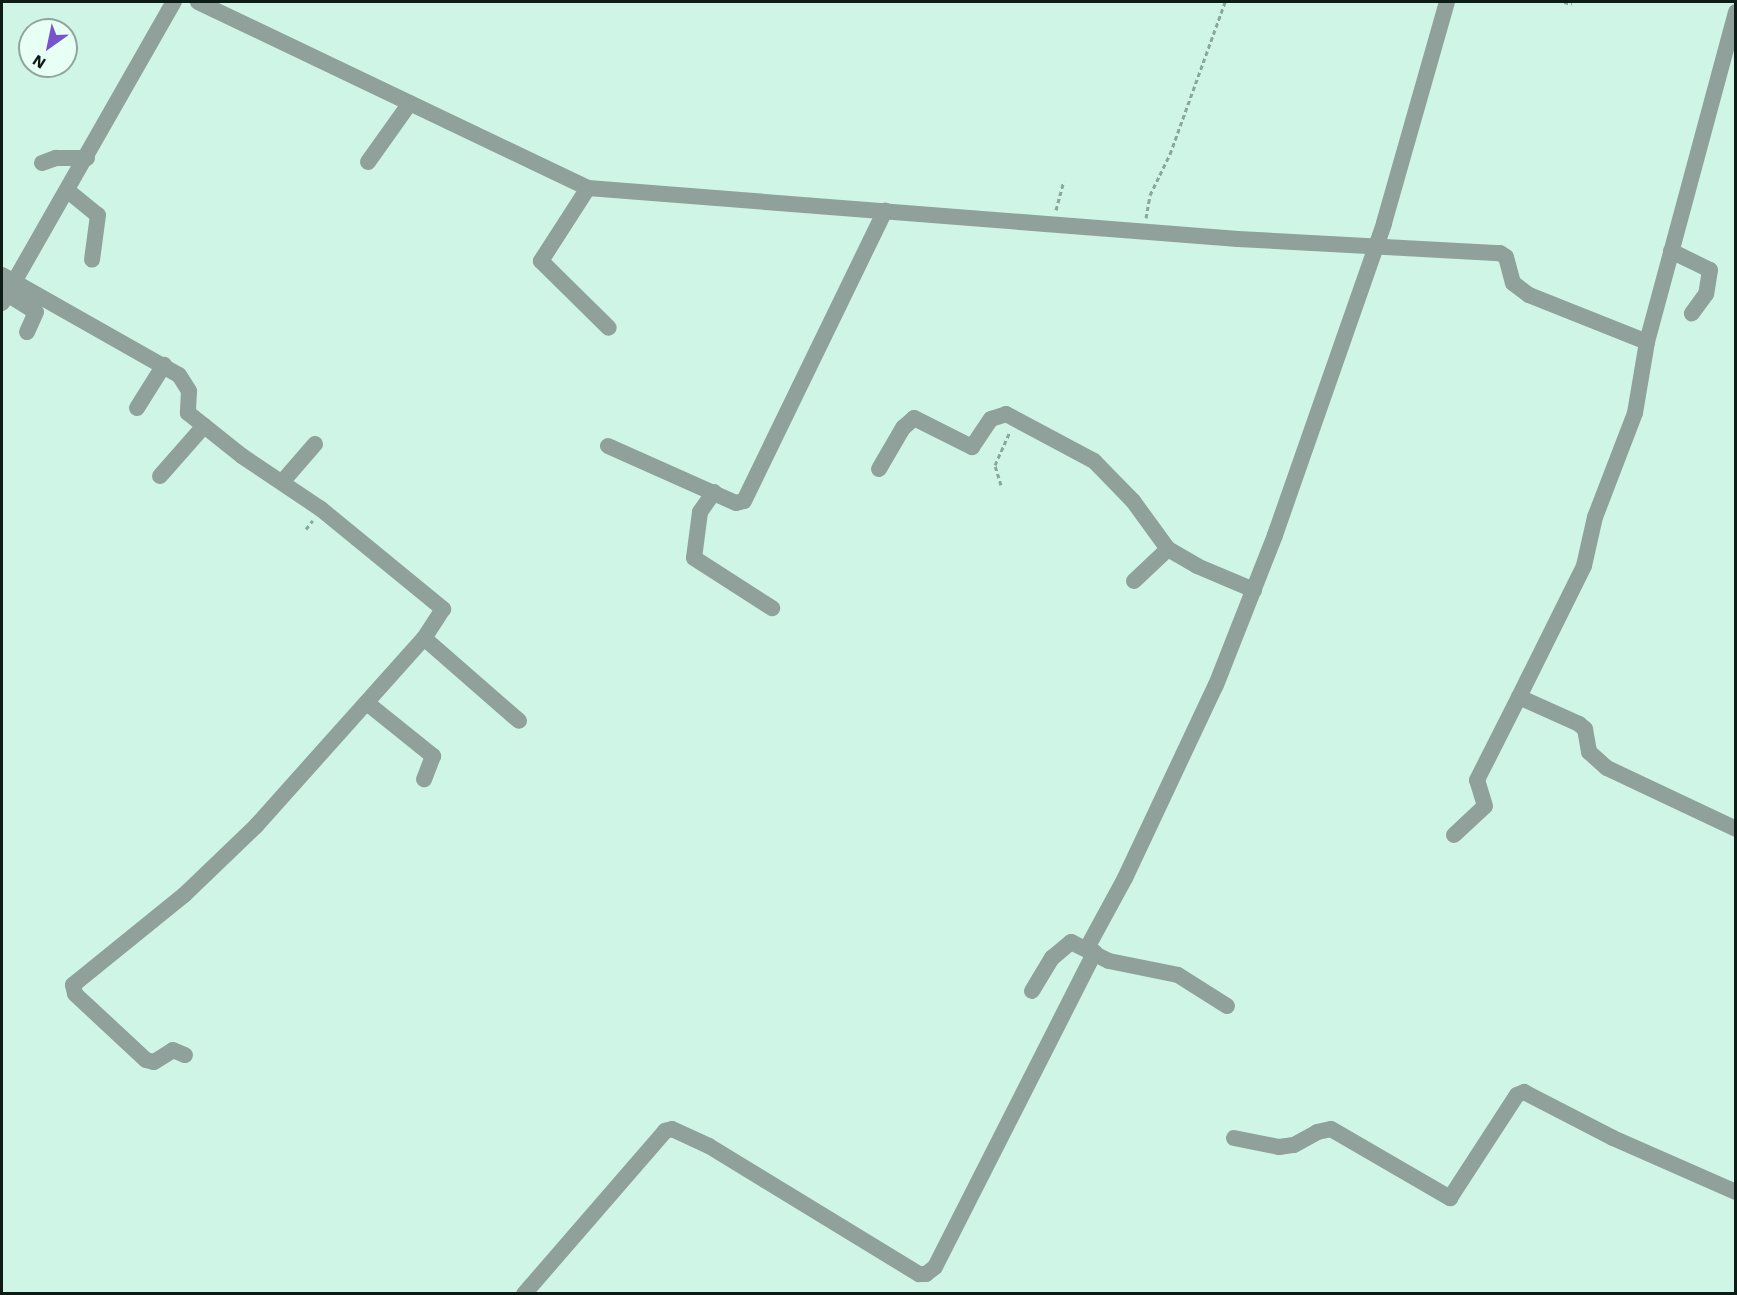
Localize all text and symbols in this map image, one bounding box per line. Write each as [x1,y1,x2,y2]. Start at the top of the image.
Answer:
north arrow [18,18,78,78]
text: N [29,51,49,73]

